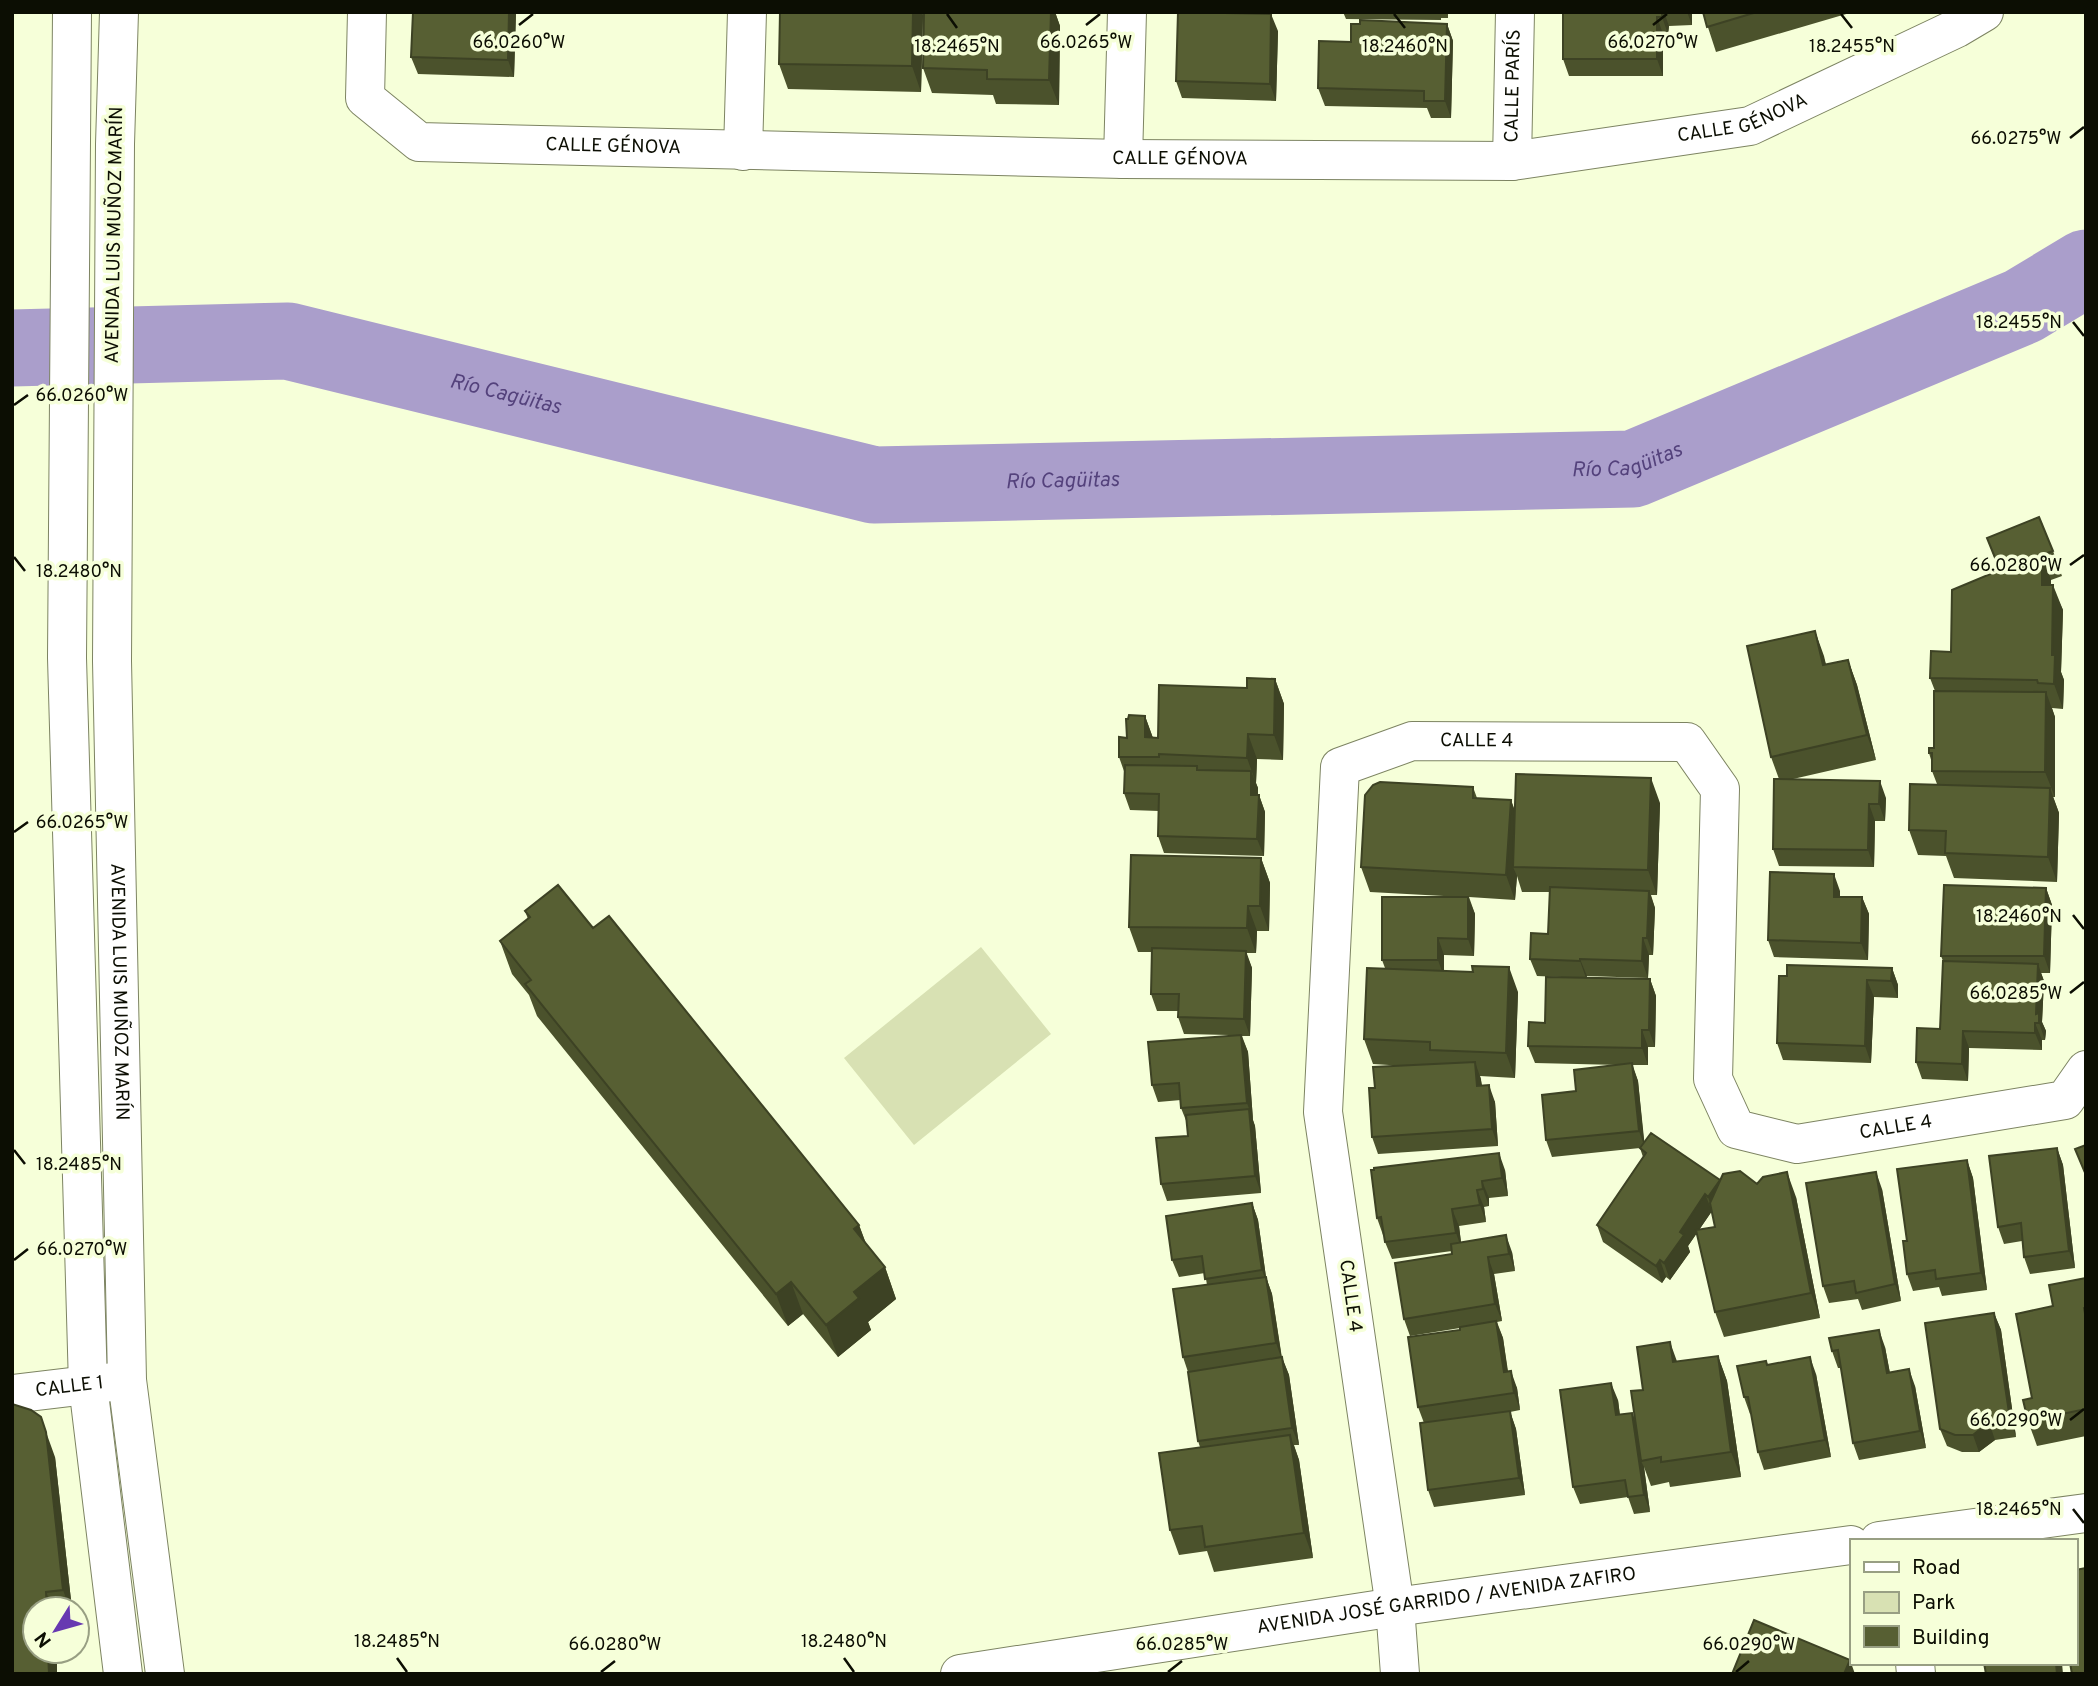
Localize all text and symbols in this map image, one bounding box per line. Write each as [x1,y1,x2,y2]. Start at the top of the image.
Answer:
street label: CALLE PARÍS [1500,29,1527,143]
text: 66.0260°W [473,32,565,55]
text: 66.0265°W [1040,32,1132,55]
text: 66.0270°W [1608,32,1698,55]
text: 18.2465°N [914,36,1000,59]
text: 18.2460°N [1362,36,1448,59]
text: 18.2455°N [1809,36,1895,59]
street label: CALLE GÉNOVA [1676,88,1812,149]
street label: AVENIDA LUIS MUÑOZ MARÍN [100,106,129,364]
text: 66.0275°W [1971,128,2062,151]
street label: CALLE GÉNOVA [545,133,681,160]
street label: CALLE GÉNOVA [1112,146,1248,172]
text: 18.2455°N [1976,312,2062,335]
water label: Río Cagüitas [447,368,564,421]
text: 66.0260°W [36,385,128,408]
water label: Río Cagüitas [1571,436,1687,484]
water label: Río Cagüitas [1005,466,1120,496]
text: 66.0280°W [1970,555,2062,578]
text: 18.2480°N [36,561,122,584]
street label: CALLE 4 [1440,729,1513,753]
text: 66.0265°W [36,812,128,835]
street label: AVENIDA LUIS MUÑOZ MARÍN [104,863,134,1121]
text: 18.2460°N [1976,906,2062,929]
text: 66.0285°W [1970,983,2062,1006]
street label: CALLE 4 [1858,1110,1934,1146]
text: 18.2485°N [36,1154,122,1177]
text: 66.0270°W [37,1239,127,1262]
street label: CALLE 4 [1333,1258,1367,1334]
street label: CALLE 1 [34,1371,105,1403]
text: 66.0290°W [1970,1410,2062,1433]
text: 18.2465°N [1976,1499,2062,1522]
legend [1850,1539,2077,1665]
text: Road [1912,1555,1961,1582]
street label: AVENIDA JOSÉ GARRIDO / AVENIDA ZAFIRO [1255,1562,1638,1640]
text: Park [1912,1590,1955,1617]
north arrow [21,1595,91,1665]
text: Building [1912,1625,1990,1652]
text: N [30,1626,58,1652]
text: 18.2485°N [354,1631,440,1654]
text: 18.2480°N [801,1631,887,1654]
text: 66.0280°W [569,1634,661,1657]
text: 66.0285°W [1136,1634,1228,1657]
text: 66.0290°W [1703,1634,1795,1657]

